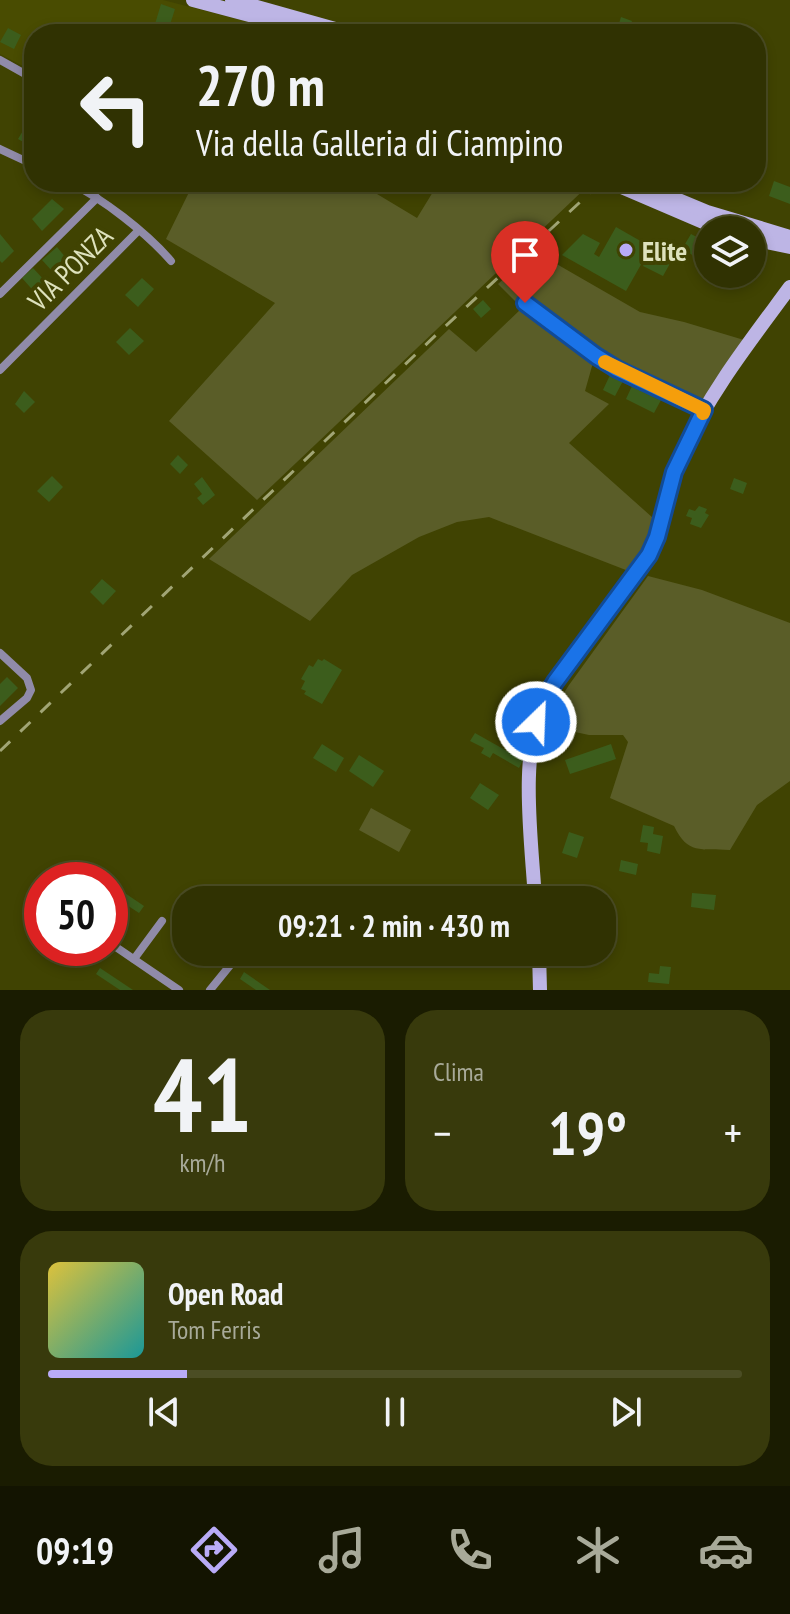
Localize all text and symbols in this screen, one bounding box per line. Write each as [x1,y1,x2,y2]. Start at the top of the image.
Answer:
text: 270 m [196,49,325,121]
icon: left [64,56,168,160]
text: Via della Galleria di Ciampino [196,119,563,166]
map controls [694,216,766,288]
button: layers [694,216,766,288]
street label: VIA PONZA [19,217,121,319]
pin [491,221,559,303]
place label: Elite [642,232,687,269]
icon: arrive [503,233,547,277]
marker: Elite [617,241,635,259]
position arrow [494,680,578,764]
speed limit sign: 50 [24,862,128,966]
text: 09:21 · 2 min · 430 m [278,906,510,945]
text: 41 [153,1026,252,1161]
text: Clima [433,1055,484,1088]
text: 19° [548,1094,627,1172]
text: − [433,1104,451,1161]
text: + [724,1104,742,1161]
text: km/h [179,1146,226,1179]
text: Open Road [168,1274,283,1313]
text: Tom Ferris [168,1313,261,1346]
icon: previous [142,1390,186,1434]
icon: pause [373,1390,417,1434]
icon: next [604,1390,648,1434]
icon: directions [186,1522,242,1578]
icon: music [314,1522,370,1578]
icon: phone [442,1522,498,1578]
icon: climate [570,1522,626,1578]
icon: car [698,1522,754,1578]
text: 09:19 [36,1527,114,1574]

